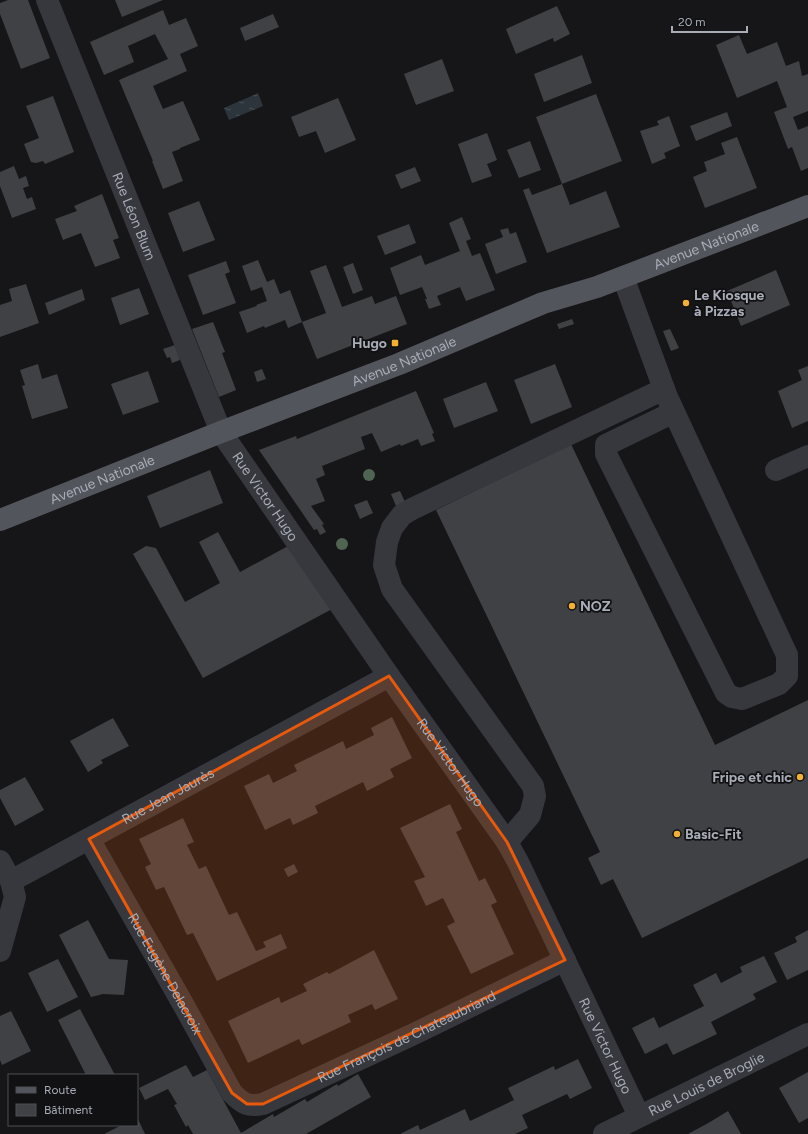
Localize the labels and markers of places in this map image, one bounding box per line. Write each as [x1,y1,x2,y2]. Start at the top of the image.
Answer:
place label: Le Kiosque à Pizzas [694,287,764,320]
marker: Le Kiosque à Pizzas [681,298,691,308]
place label: Hugo [352,335,387,352]
marker: Hugo [390,338,400,348]
place label: NOZ [580,598,611,615]
marker: NOZ [567,601,577,611]
place label: Fripe et chic [712,769,792,786]
marker: Fripe et chic [795,772,805,782]
place label: Basic-Fit [685,826,742,843]
marker: Basic-Fit [672,829,682,839]

